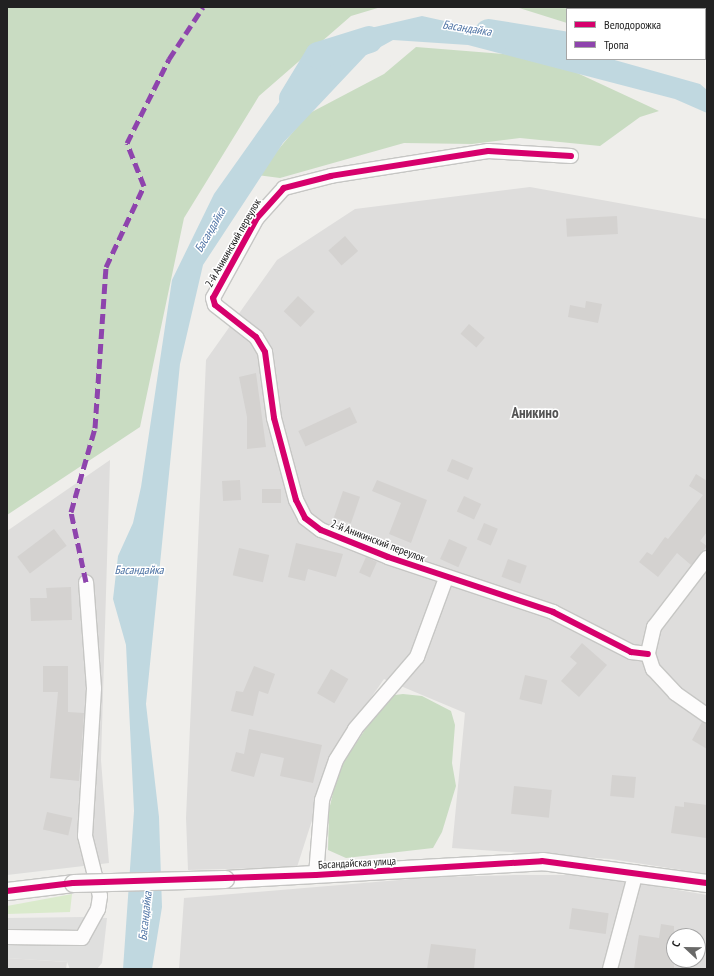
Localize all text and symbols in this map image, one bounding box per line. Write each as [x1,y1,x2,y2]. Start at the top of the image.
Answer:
legend [566,8,706,60]
water label: Басандайка [442,17,492,39]
text: Велодорожка [604,17,661,32]
text: Тропа [604,37,629,52]
street label: 2-й Аникинский переулок [202,196,264,290]
water label: Басандайка [191,205,229,255]
district label: Аникино [511,404,559,422]
street label: 2-й Аникинский переулок [329,517,427,565]
water label: Басандайка [114,563,164,577]
street label: Басандайская улица [318,854,396,872]
water label: Басандайка [135,891,155,941]
north arrow [666,928,706,968]
text: С [668,939,683,949]

